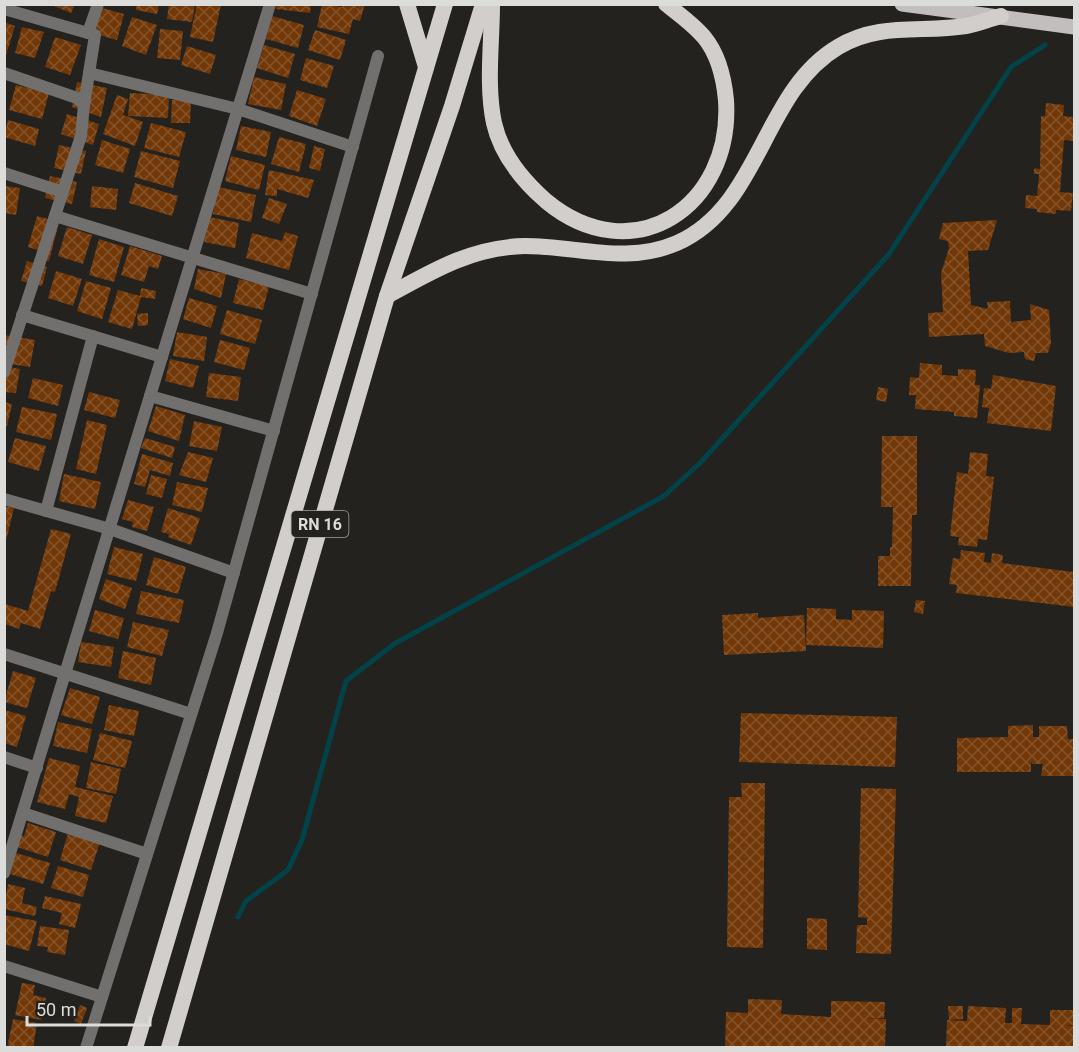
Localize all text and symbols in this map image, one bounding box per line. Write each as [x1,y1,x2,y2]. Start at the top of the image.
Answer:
road number: RN 16 [292,511,348,537]
scale bar [27,989,150,1027]
text: 50 m [36,999,76,1020]

